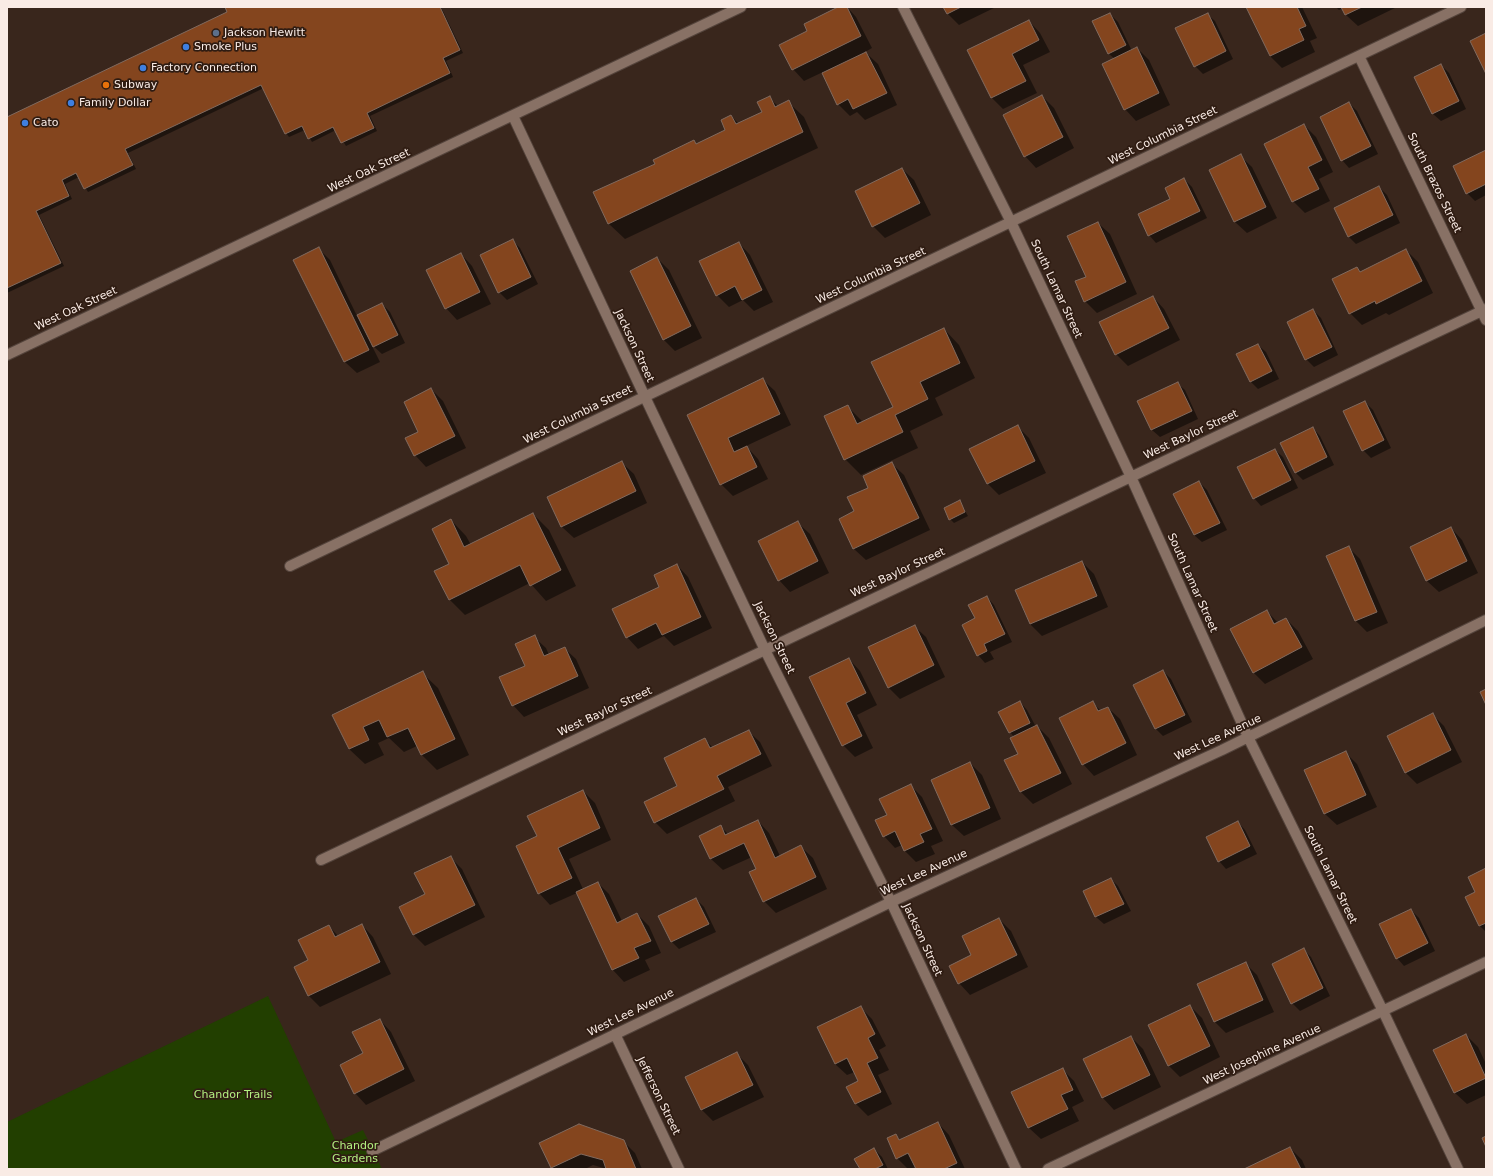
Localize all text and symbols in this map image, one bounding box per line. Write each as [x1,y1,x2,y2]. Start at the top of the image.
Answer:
place label: Jackson Hewitt [224,26,305,40]
marker: Jackson Hewitt [211,28,221,38]
place label: Smoke Plus [194,40,257,54]
marker: Smoke Plus [181,42,191,52]
place label: Factory Connection [151,61,257,75]
marker: Factory Connection [138,63,148,73]
place label: Subway [114,78,157,92]
marker: Subway [101,80,111,90]
place label: Family Dollar [79,96,150,110]
marker: Family Dollar [66,98,76,108]
street label: West Columbia Street [1106,104,1220,168]
place label: Cato [33,116,58,130]
marker: Cato [20,118,30,128]
street label: South Brazos Street [1404,131,1464,235]
street label: West Oak Street [326,146,412,196]
street label: South Lamar Street [1027,238,1085,340]
street label: West Columbia Street [814,245,928,307]
street label: West Oak Street [33,284,119,334]
street label: Jackson Street [611,308,657,384]
street label: West Columbia Street [521,383,635,447]
street label: West Baylor Street [1142,407,1240,463]
street label: South Lamar Street [1164,531,1220,635]
street label: West Baylor Street [849,545,947,601]
street label: Jackson Street [751,600,797,676]
street label: West Baylor Street [556,684,654,740]
street label: West Lee Avenue [1172,712,1264,764]
street label: South Lamar Street [1301,824,1359,926]
street label: West Lee Avenue [878,847,970,899]
street label: Jackson Street [899,902,945,978]
street label: West Lee Avenue [586,986,676,1040]
street label: West Josephine Avenue [1201,1022,1323,1088]
street label: Jefferson Street [633,1055,683,1137]
park label: Chandor Trails [194,1088,272,1102]
park label: Chandor Gardens [332,1139,378,1165]

